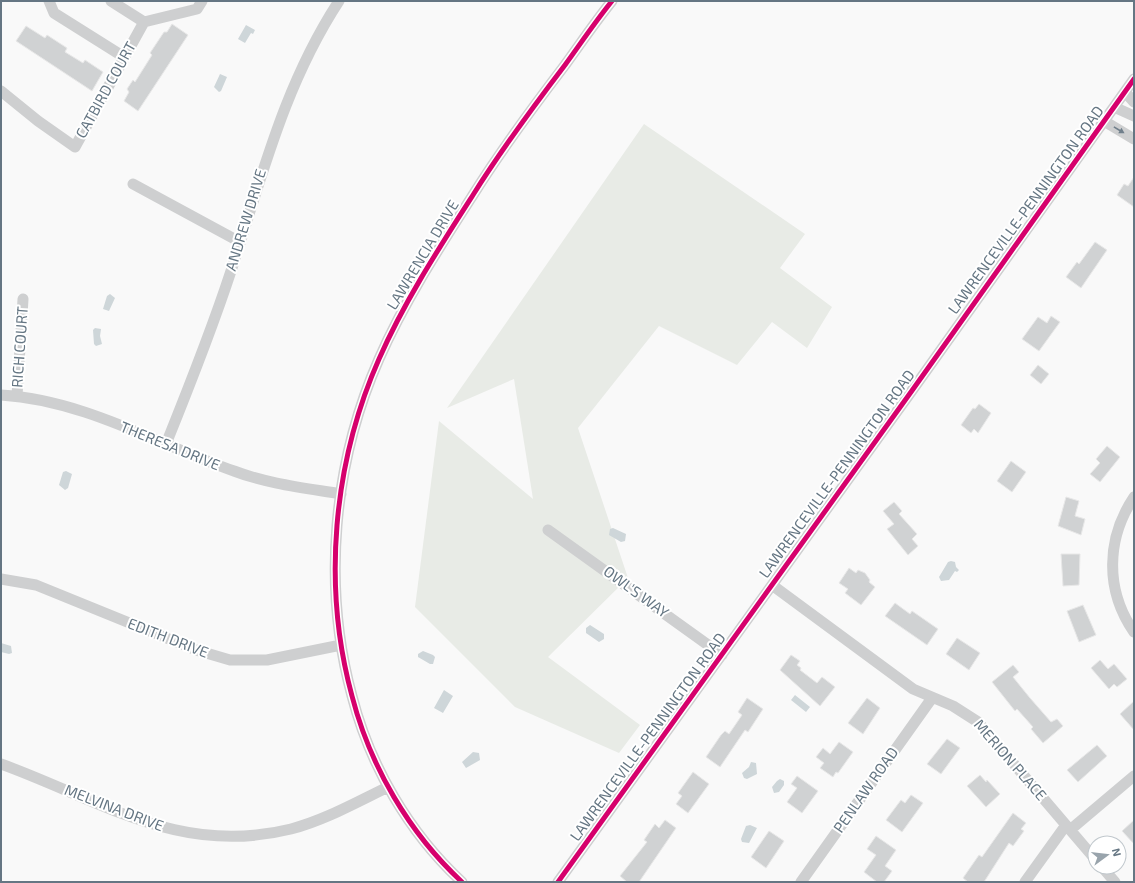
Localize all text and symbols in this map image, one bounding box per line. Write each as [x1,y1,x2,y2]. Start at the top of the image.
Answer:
street label: CATBIRD COURT [71,38,139,141]
street label: LAWRENCEVILLE-PENNINGTON ROAD [944,102,1107,317]
one-way arrow [1113,127,1125,134]
street label: ANDREW DRIVE [221,167,269,273]
street label: LAWRENCIA DRIVE [382,196,462,313]
street label: RICH COURT [7,305,31,388]
street label: LAWRENCEVILLE-PENNINGTON ROAD [755,366,918,581]
street label: THERESA DRIVE [118,417,223,473]
street label: OWL'S WAY [600,561,673,621]
street label: EDITH DRIVE [125,613,211,661]
street label: LAWRENCEVILLE-PENNINGTON ROAD [566,629,729,844]
street label: MERION PLACE [971,715,1051,804]
street label: PENLAW ROAD [829,743,901,836]
street label: MELVINA DRIVE [62,780,166,834]
north arrow [1087,835,1127,875]
text: N [1110,847,1124,858]

